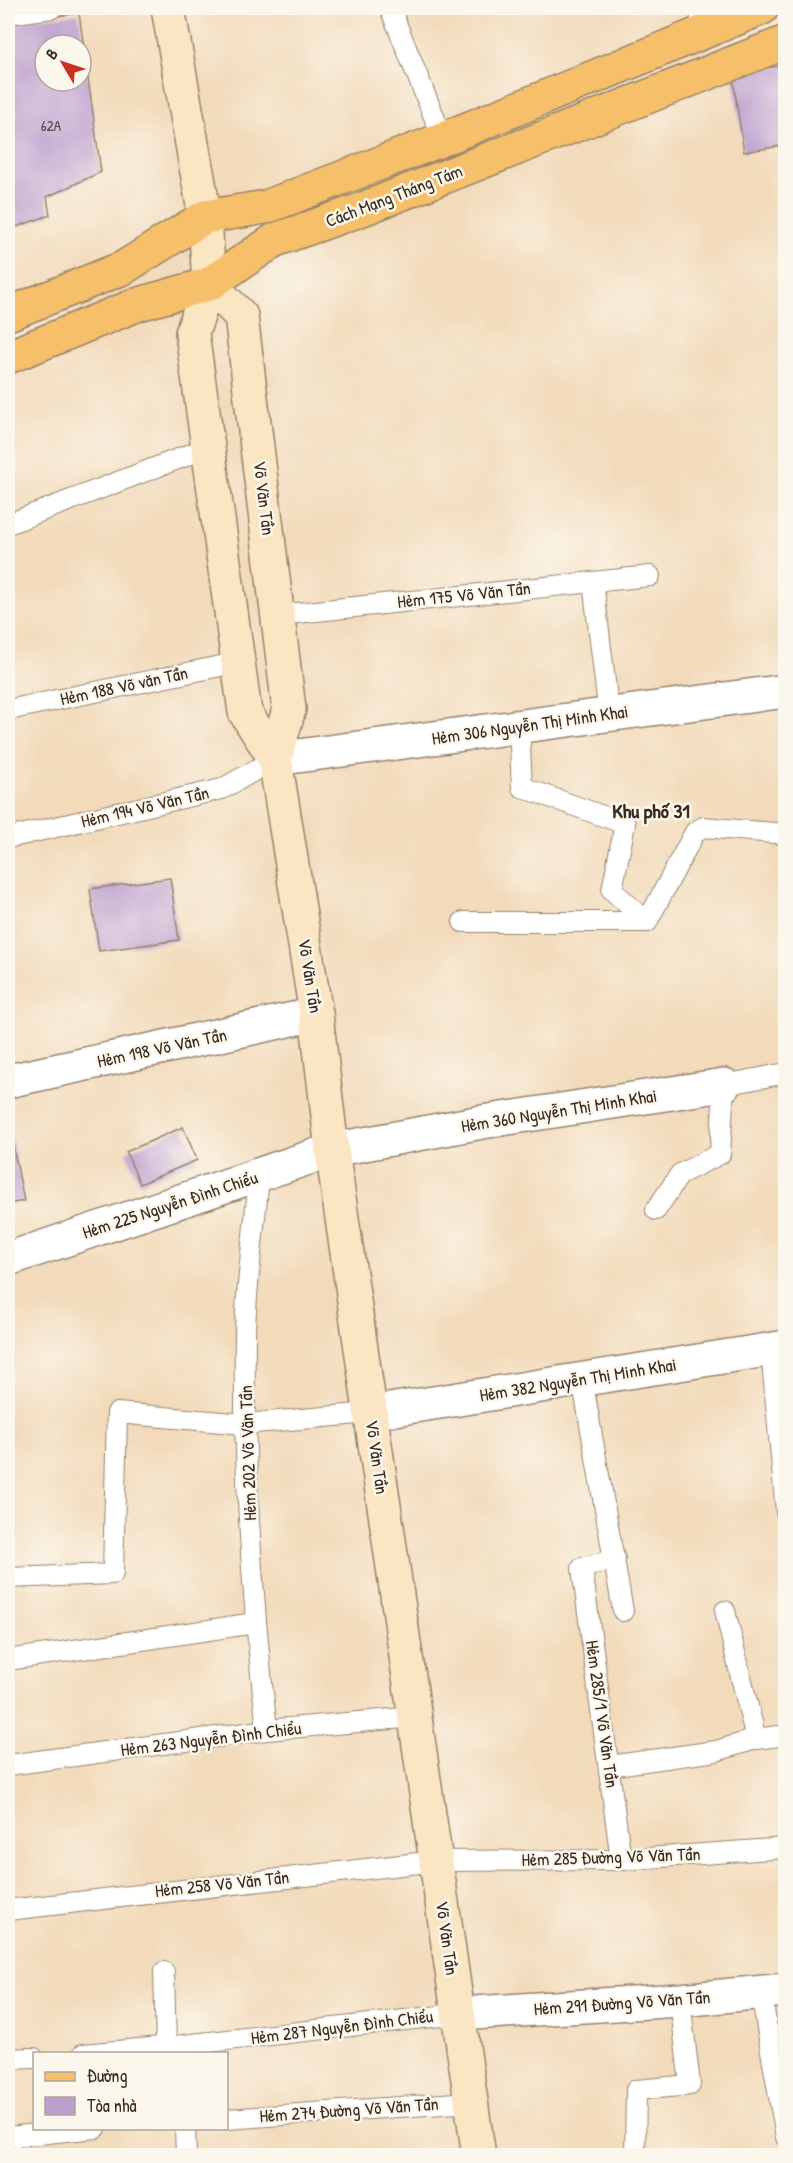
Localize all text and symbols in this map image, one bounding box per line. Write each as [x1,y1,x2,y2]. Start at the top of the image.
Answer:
north arrow [33,33,93,93]
text: B [40,43,62,64]
house number: 62A [41,115,62,136]
street label: Cách Mạng Tháng Tám [322,158,466,233]
street label: Võ Văn Tần [248,459,281,536]
street label: Hẻm 175 Võ Văn Tần [396,575,532,614]
street label: Hẻm 188 Võ văn Tần [58,660,190,711]
street label: Hẻm 306 Nguyễn Thị Minh Khai [430,698,630,751]
street label: Hẻm 194 Võ Văn Tần [78,780,211,833]
district label: Khu phố 31 [612,797,690,825]
street label: Võ Văn Tần [292,937,329,1015]
street label: Hẻm 198 Võ Văn Tần [95,1022,229,1073]
street label: Hẻm 360 Nguyễn Thị Minh Khai [459,1083,659,1138]
street label: Hẻm 225 Nguyễn Ðình Chiểu [79,1164,261,1245]
street label: Hẻm 382 Nguyễn Thị Minh Khai [478,1352,678,1407]
street label: Hẻm 202 Võ Văn Tần [233,1385,262,1521]
street label: Võ Văn Tần [360,1418,395,1496]
street label: Hẻm 285/1 Võ Văn Tần [580,1639,625,1789]
street label: Hẻm 263 Nguyễn Ðình Chiểu [119,1715,303,1762]
street label: Hẻm 285 Đường Võ Văn Tần [521,1841,701,1872]
street label: Hẻm 258 Võ Văn Tần [154,1864,290,1903]
street label: Võ Văn Tần [430,1899,465,1977]
street label: Hẻm 291 Đường Võ Văn Tần [533,1984,711,2021]
street label: Hẻm 287 Nguyễn Ðình Chiểu [249,2003,434,2050]
legend [33,2052,228,2130]
text: Đường [87,2063,128,2088]
street label: Hẻm 274 Đường Võ Văn Tần [259,2091,439,2128]
text: Tòa nhà [87,2093,137,2118]

